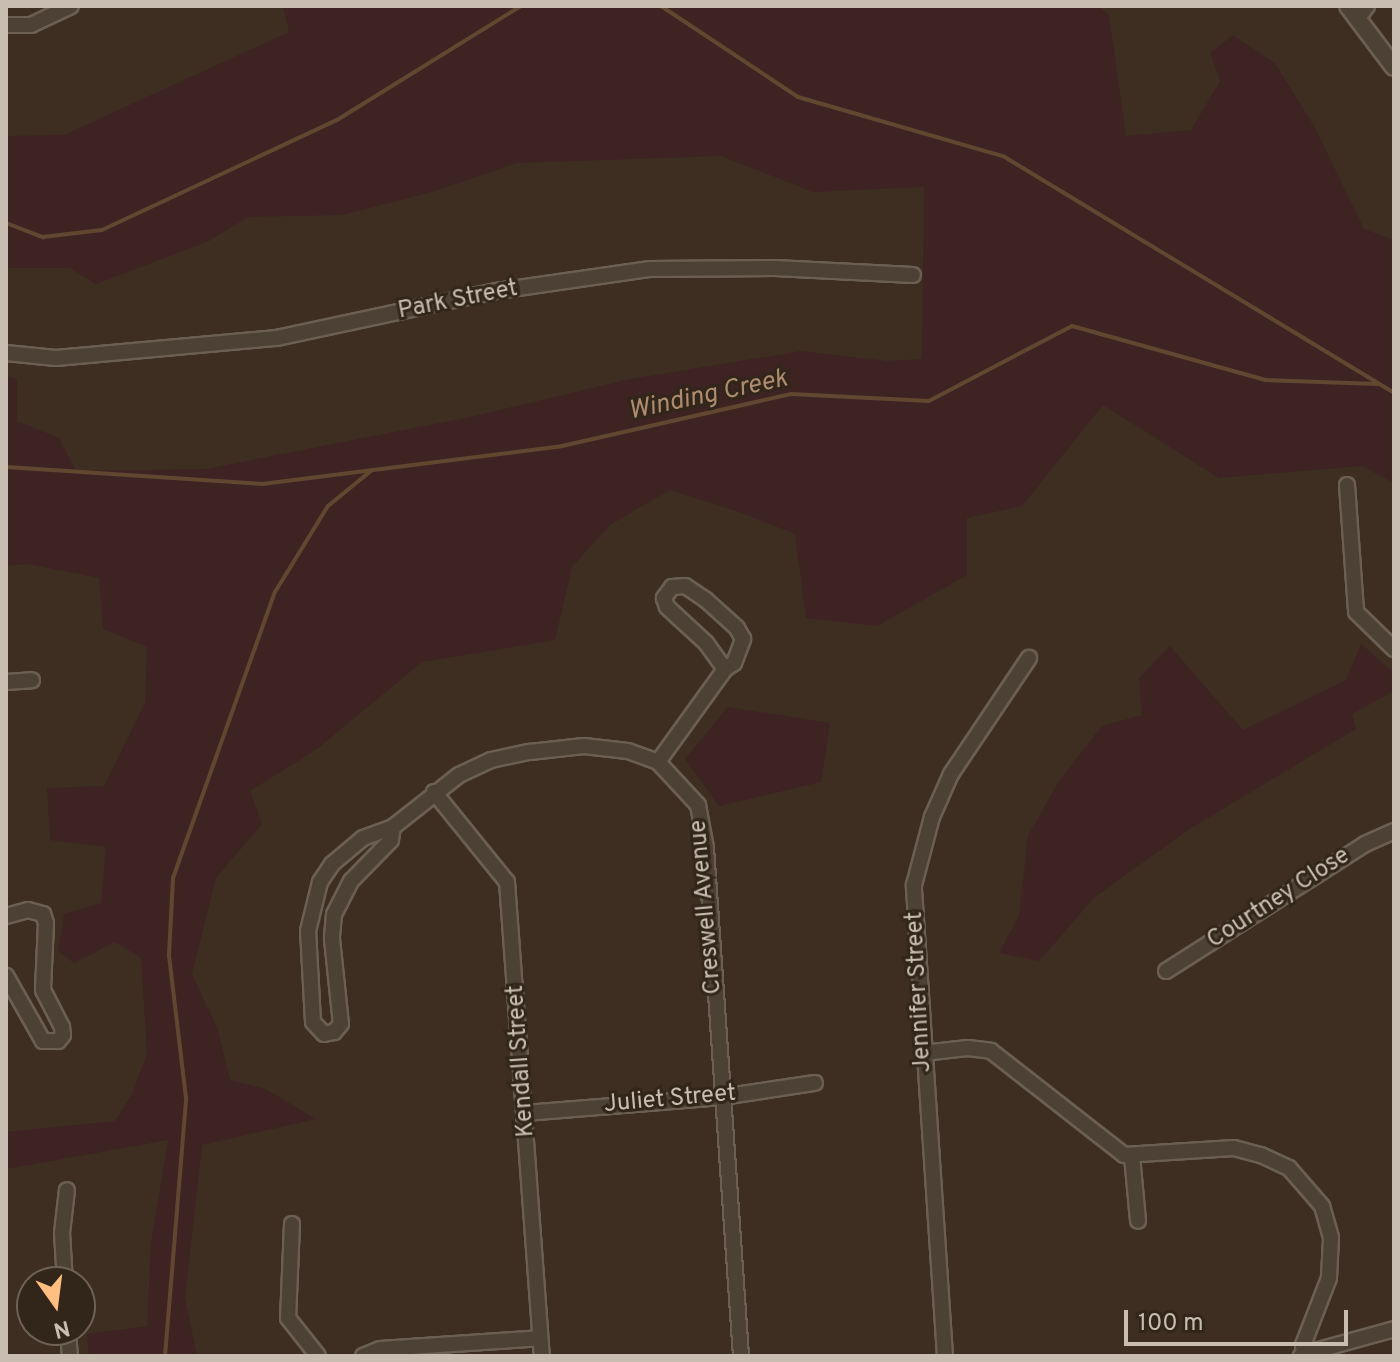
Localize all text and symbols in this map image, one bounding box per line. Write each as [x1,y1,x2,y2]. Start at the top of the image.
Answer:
street label: Park Street [396,275,520,327]
water label: Winding Creek [626,364,790,428]
street label: Creswell Avenue [685,818,729,996]
street label: Courtney Close [1202,842,1356,956]
street label: Jennifer Street [901,911,939,1073]
street label: Kendall Street [502,984,542,1138]
street label: Juliet Street [603,1080,737,1120]
north arrow [16,1266,96,1346]
scale bar [1128,1294,1352,1344]
text: 100 m [1138,1309,1204,1339]
text: N [51,1313,72,1343]

